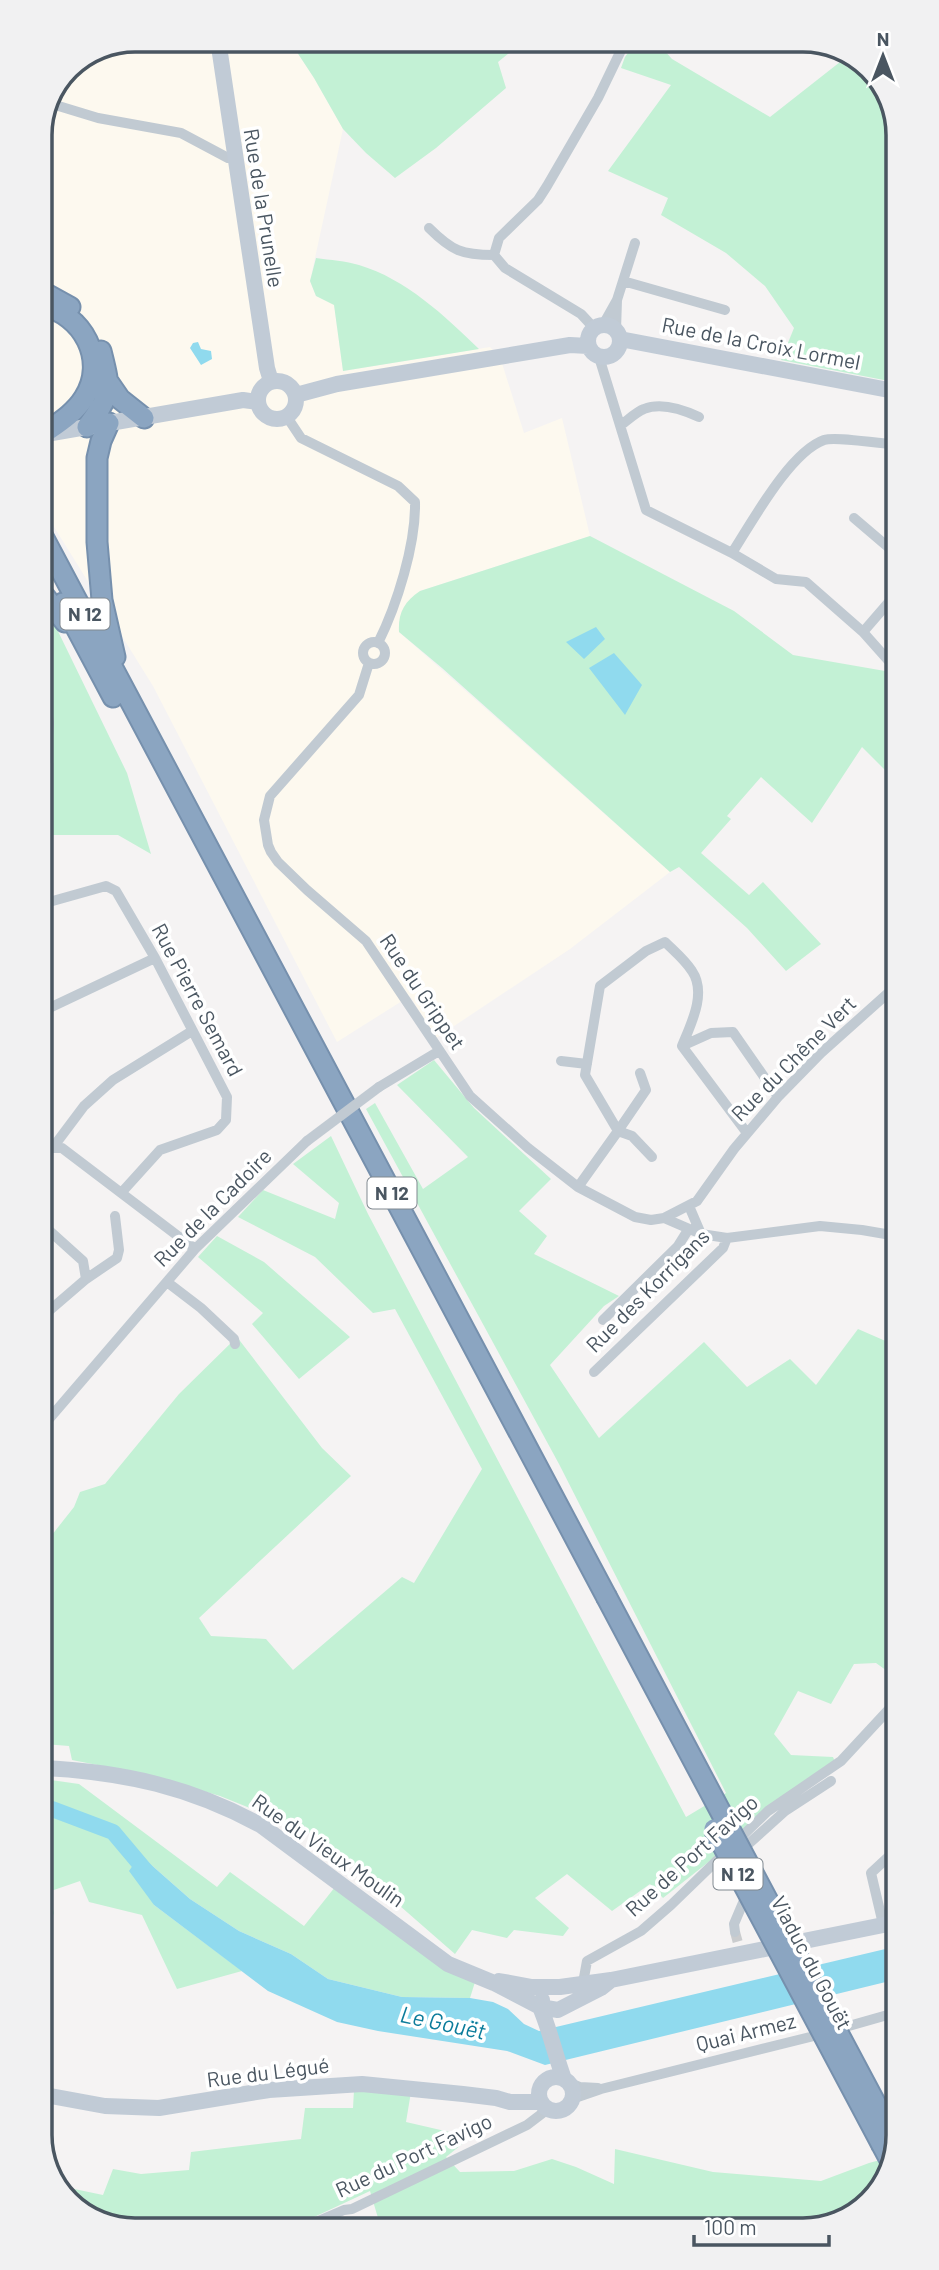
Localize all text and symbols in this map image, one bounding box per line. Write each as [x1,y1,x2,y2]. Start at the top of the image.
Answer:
north arrow [848,21,918,91]
text: N [877,27,889,50]
street label: Rue de la Prunelle [240,126,289,289]
street label: Rue de la Croix Lormel [660,311,863,374]
road number: N 12 [60,598,110,629]
street label: Rue Pierre Semard [147,919,249,1080]
street label: Rue du Grippet [375,929,471,1054]
street label: Rue du Chêne Vert [725,990,861,1126]
street label: Rue de la Cadoire [148,1143,276,1271]
road number: N 12 [368,1177,416,1208]
street label: Rue des Korrigans [580,1223,714,1357]
street label: Rue du Vieux Moulin [248,1788,410,1912]
street label: Rue de Port Favigo [620,1789,762,1921]
road number: N 12 [714,1858,762,1890]
street label: Viaduc du Gouët [767,1891,858,2033]
water label: Le Gouët [398,1999,489,2045]
street label: Quai Armez [693,2007,798,2056]
street label: Rue du Légué [205,2052,330,2091]
street label: Rue du Port Favigo [331,2107,495,2202]
scale bar [694,2204,829,2248]
text: 100 m [704,2214,757,2239]

